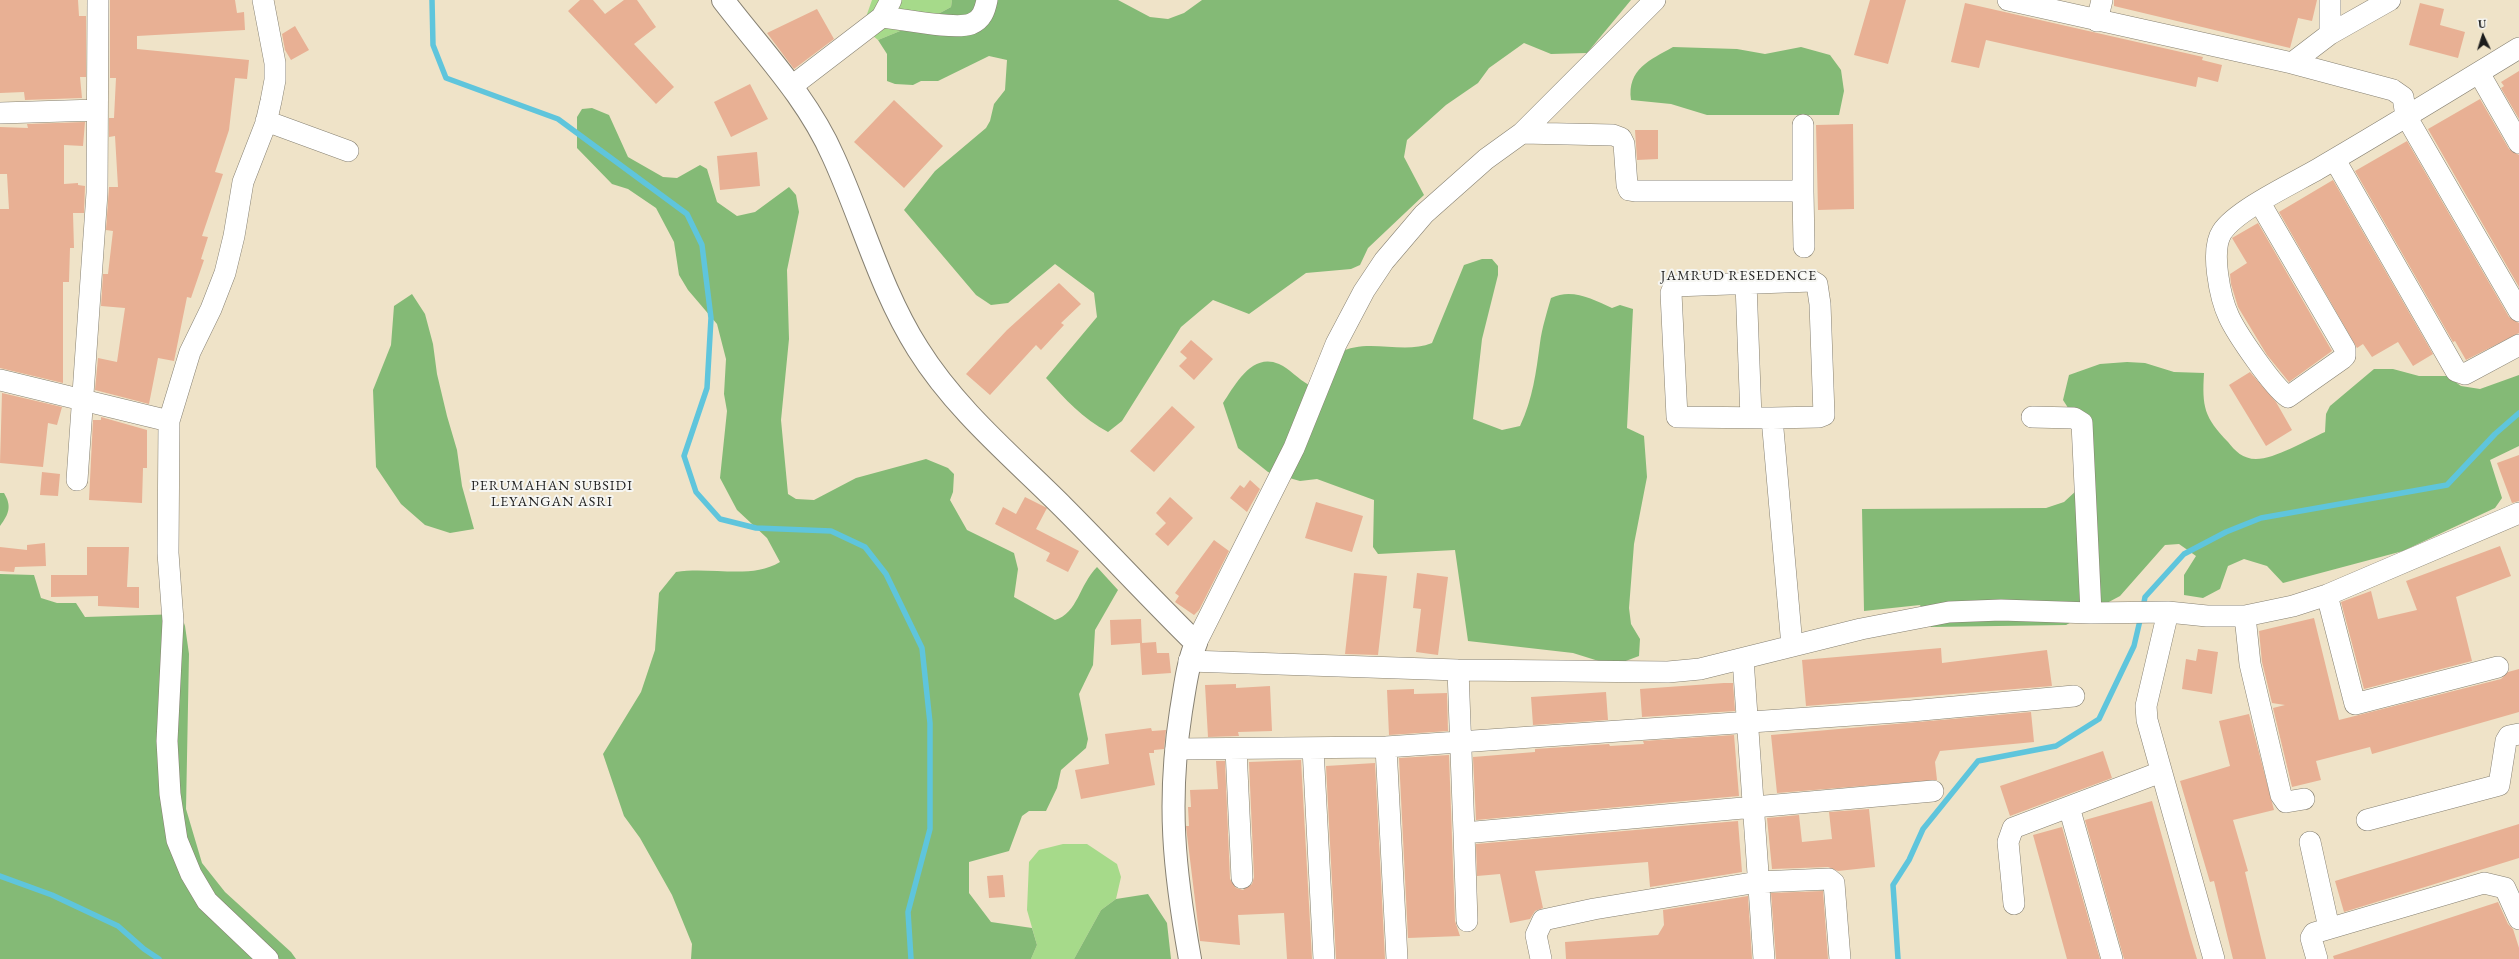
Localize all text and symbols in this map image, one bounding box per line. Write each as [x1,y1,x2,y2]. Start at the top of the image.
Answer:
north arrow [2463,16,2503,56]
text: U [2478,17,2487,31]
district label: JAMRUD RESEDENCE [1661,268,1817,284]
district label: PERUMAHAN SUBSIDI LEYANGAN ASRI [471,478,633,510]

